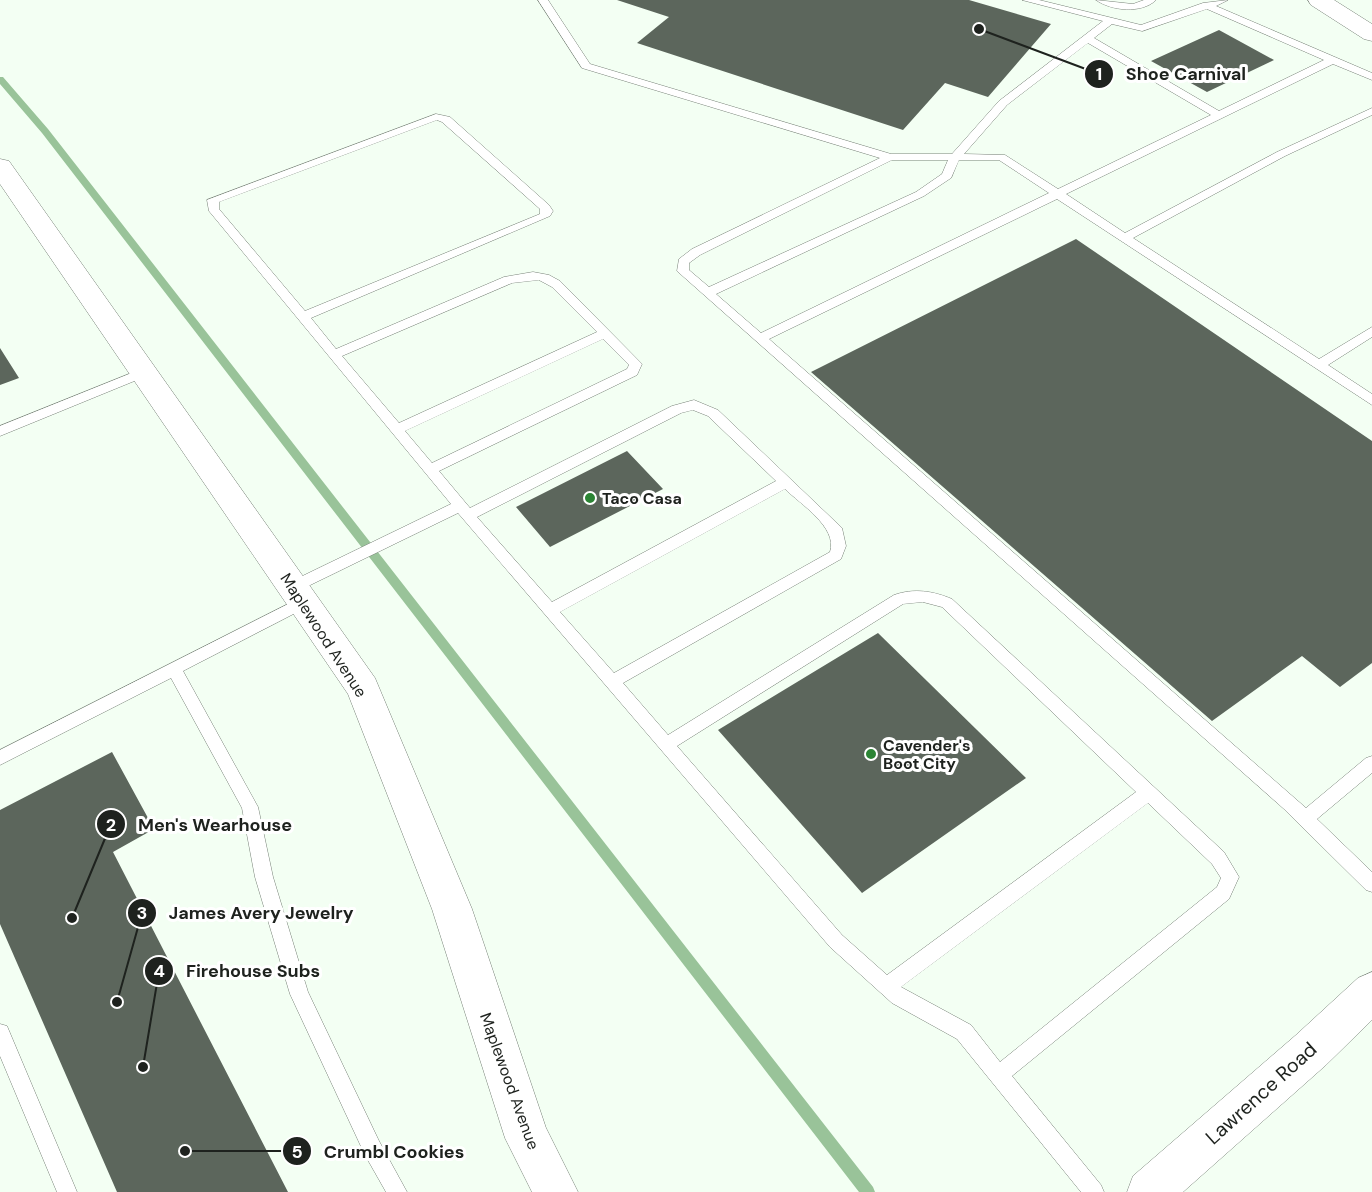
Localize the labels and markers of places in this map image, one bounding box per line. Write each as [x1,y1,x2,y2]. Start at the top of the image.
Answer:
callout: Shoe Carnival [1084,56,1258,92]
place label: Taco Casa [602,488,682,509]
marker: Taco Casa [583,491,597,505]
place label: Cavender's Boot City [883,735,970,774]
marker: Cavender's Boot City [864,747,878,761]
callout: Men's Wearhouse [96,806,304,842]
callout: James Avery Jewelry [127,895,366,931]
callout: Firehouse Subs [144,953,333,989]
callout: Crumbl Cookies [282,1133,476,1169]

